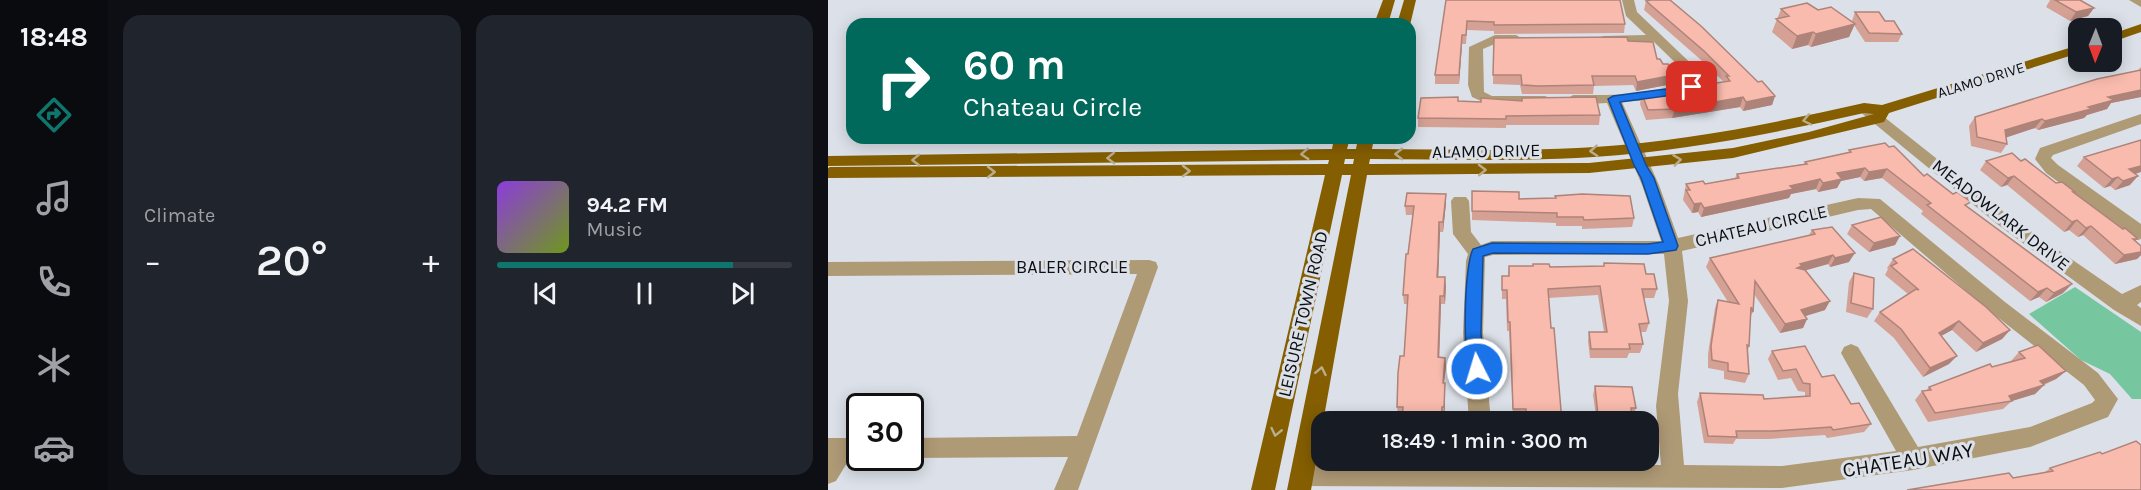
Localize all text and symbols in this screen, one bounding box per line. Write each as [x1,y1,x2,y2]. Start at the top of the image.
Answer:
north arrow [2068,18,2122,72]
map controls [2068,18,2122,72]
text: 18:48 [20,21,88,53]
text: 60 m [963,40,1066,90]
icon: right [864,42,942,120]
street label: ALAMO DRIVE [1935,58,2027,102]
pin [1666,61,1717,112]
icon: arrive [1675,70,1708,103]
text: Chateau Circle [963,91,1142,123]
icon: directions [33,94,75,136]
one-way arrow [1803,113,1813,126]
street label: ALAMO DRIVE [1432,139,1540,163]
one-way arrow [1589,145,1598,158]
one-way arrow [1301,147,1310,160]
one-way arrow [1394,148,1403,160]
one-way arrow [1106,152,1115,164]
one-way arrow [911,154,920,166]
street label: MEADOWLARK DRIVE [1928,154,2074,276]
one-way arrow [1672,155,1682,167]
one-way arrow [1182,164,1191,177]
one-way arrow [1478,164,1487,177]
one-way arrow [987,166,996,178]
icon: music [33,177,75,219]
text: 94.2 FM [587,192,668,218]
street label: CHATEAU CIRCLE [1693,200,1829,252]
text: Climate [144,204,215,227]
text: Music [587,218,642,241]
street label: LEISURE TOWN ROAD [1273,229,1333,399]
text: 20° [256,234,328,286]
text: − [144,242,161,280]
text: + [422,242,440,280]
street label: BALER CIRCLE [1016,256,1128,278]
icon: phone [33,261,75,303]
icon: previous [529,277,562,310]
icon: pause [628,277,661,310]
icon: next [726,277,759,310]
position arrow [1445,337,1509,401]
icon: climate [33,344,75,386]
one-way arrow [1314,366,1327,376]
speed limit sign: 30 [846,393,924,471]
icon: car [33,427,75,469]
one-way arrow [1270,427,1283,437]
text: 18:49 · 1 min · 300 m [1382,428,1588,454]
street label: CHATEAU WAY [1841,438,1976,482]

